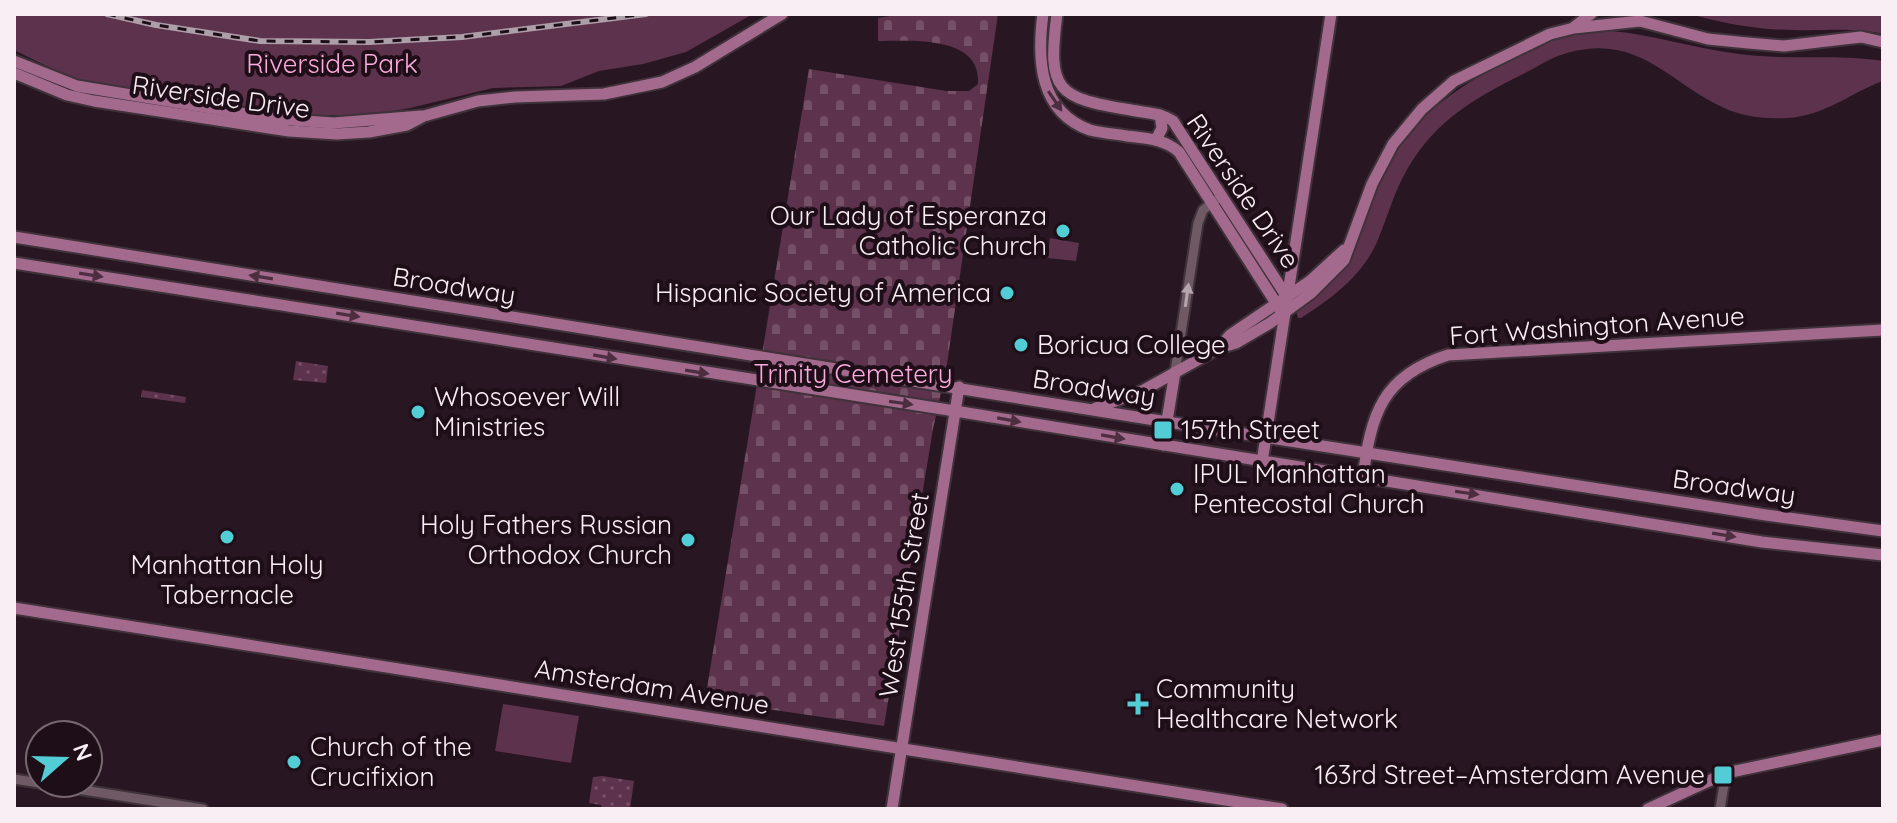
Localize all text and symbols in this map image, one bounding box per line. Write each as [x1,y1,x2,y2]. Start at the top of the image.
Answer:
park label: Riverside Park [246,47,418,80]
street label: Riverside Drive [130,68,312,125]
one-way arrow [1047,91,1062,112]
street label: Riverside Drive [1180,107,1307,274]
place label: Our Lady of Esperanza Catholic Church [770,199,1047,262]
marker: Our Lady of Esperanza Catholic Church [1054,222,1072,240]
street label: Broadway [390,260,518,311]
one-way arrow [79,269,104,282]
one-way arrow [248,270,273,283]
place label: Hispanic Society of America [655,276,991,309]
one-way arrow [1181,282,1194,307]
marker: Hispanic Society of America [998,284,1016,302]
street label: Fort Washington Avenue [1448,299,1746,352]
one-way arrow [336,309,361,322]
place label: Boricua College [1037,328,1226,361]
marker: Boricua College [1012,336,1030,354]
one-way arrow [592,351,617,363]
park label: Trinity Cemetery [753,357,953,390]
street label: Broadway [1030,362,1158,413]
one-way arrow [685,366,710,379]
place label: Whosoever Will Ministries [434,380,620,443]
one-way arrow [889,397,914,410]
marker: Whosoever Will Ministries [409,403,427,421]
place label: 157th Street [1181,413,1320,446]
one-way arrow [996,414,1021,426]
marker: 157th Street [1152,419,1174,441]
one-way arrow [1100,431,1125,444]
place label: IPUL Manhattan Pentecostal Church [1193,457,1425,520]
street label: Broadway [1670,462,1798,511]
marker: IPUL Manhattan Pentecostal Church [1168,480,1186,498]
one-way arrow [1455,487,1480,500]
street label: West 155th Street [871,490,936,700]
place label: Holy Fathers Russian Orthodox Church [420,508,672,571]
marker: Manhattan Holy Tabernacle [218,528,236,546]
one-way arrow [1712,529,1737,542]
marker: Holy Fathers Russian Orthodox Church [679,531,697,549]
place label: Manhattan Holy Tabernacle [130,548,324,611]
street label: Amsterdam Avenue [533,652,772,721]
place label: Community Healthcare Network [1156,672,1398,735]
marker: Community Healthcare Network [1127,693,1149,715]
north arrow [24,719,104,799]
place label: Church of the Crucifixion [310,730,472,793]
text: N [67,740,99,765]
marker: Church of the Crucifixion [285,753,303,771]
place label: 163rd Street–Amsterdam Avenue [1314,758,1705,791]
marker: 163rd Street–Amsterdam Avenue [1712,764,1734,786]

